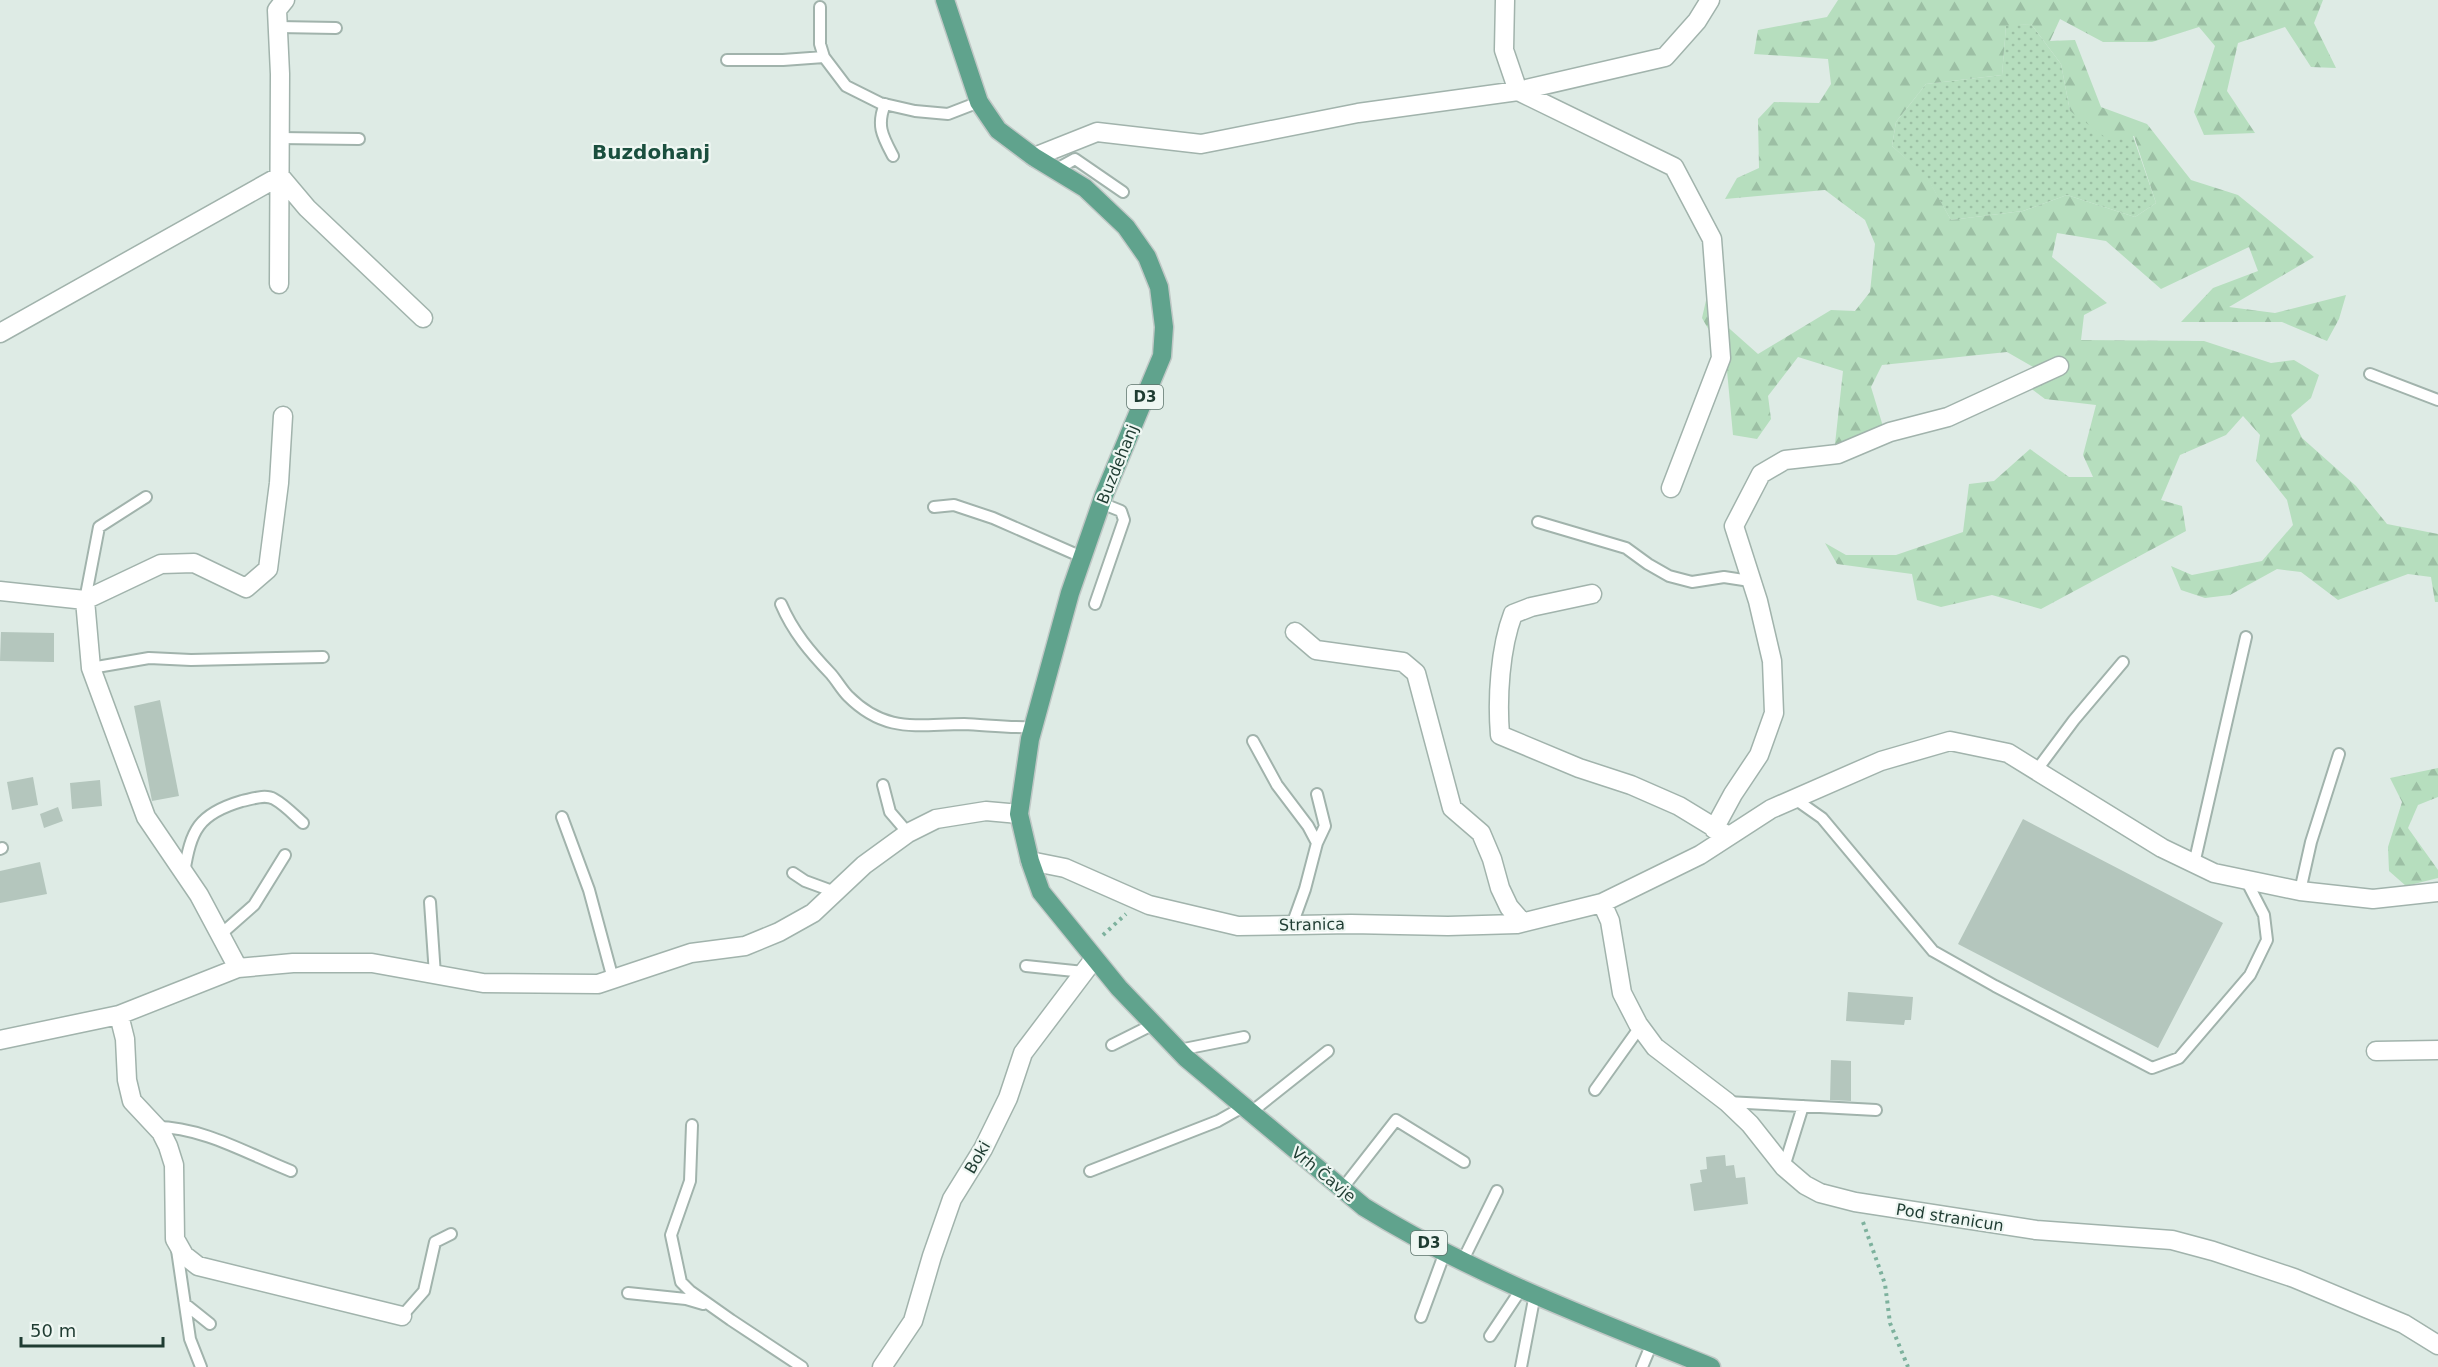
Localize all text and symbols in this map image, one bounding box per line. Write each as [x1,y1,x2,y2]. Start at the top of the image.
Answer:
district label: Buzdohanj [592,140,710,164]
road number: D3 [1127,385,1163,409]
street label: Buzdehanj [1093,422,1142,507]
street label: Stranica [1279,914,1345,935]
street label: Boki [961,1138,994,1177]
street label: Vrh Čavje [1288,1143,1360,1206]
street label: Pod stranicun [1895,1200,2005,1235]
road number: D3 [1411,1231,1447,1255]
scale bar [21,1310,164,1348]
text: 50 m [30,1320,76,1341]

